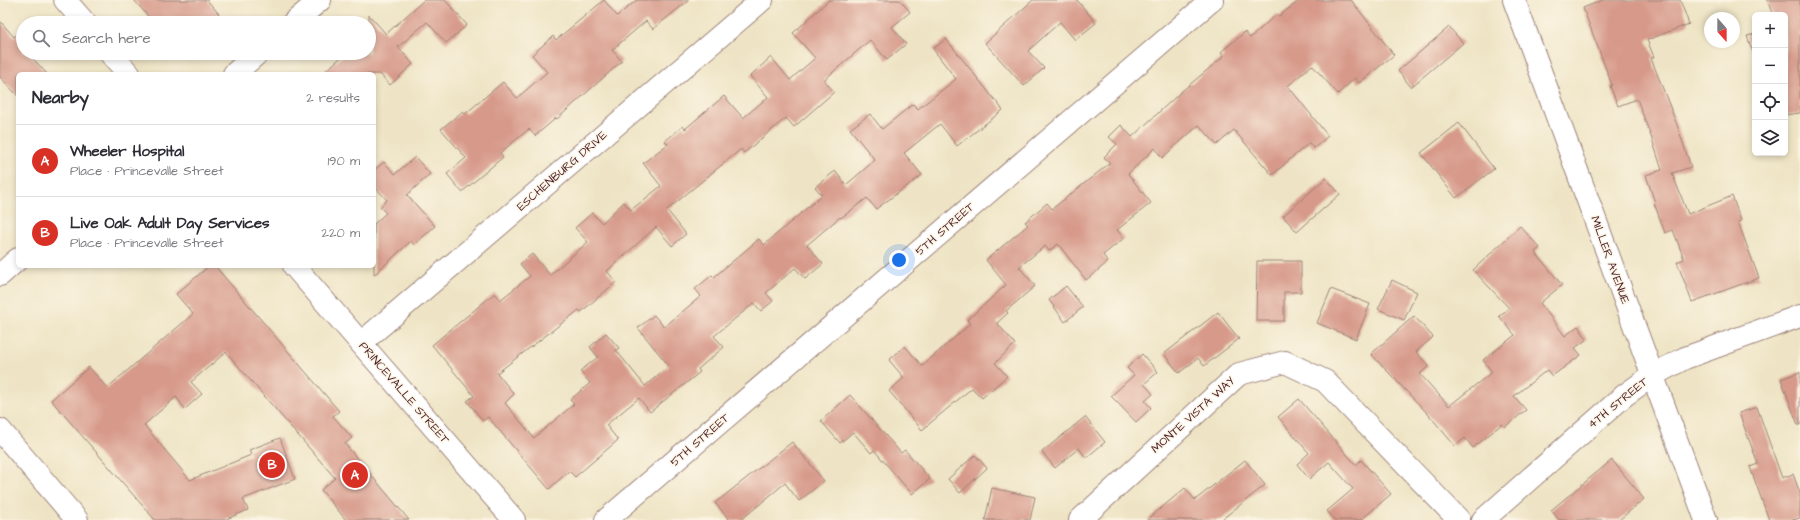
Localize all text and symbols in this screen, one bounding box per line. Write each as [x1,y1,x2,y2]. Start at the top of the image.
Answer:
north arrow [1704,12,1740,48]
map controls [1752,12,1788,156]
button: + [1752,12,1788,48]
search box [16,16,376,60]
icon: search [30,27,52,49]
text: Search here [62,28,151,49]
button: − [1752,48,1788,84]
button: locate [1752,84,1788,120]
text: Nearby [32,86,89,110]
text: 2 results [306,89,360,107]
button: layers [1752,120,1788,156]
street label: ESCHENBURG DRIVE [513,127,611,215]
text: Wheeler Hospital [70,141,184,162]
text: A [41,152,49,170]
text: 190 m [327,152,360,170]
text: Place · Princevalle Street [70,162,223,180]
street label: 5TH STREET [912,198,979,260]
text: Live Oak Adult Day Services [70,213,270,234]
street label: MILLER AVENUE [1586,214,1634,306]
text: B [40,224,50,242]
text: 220 m [322,224,360,242]
text: Place · Princevalle Street [70,234,223,252]
your location [889,250,909,270]
street label: PRINCEVALLE STREET [355,338,453,448]
street label: MONTE VISTA WAY [1147,372,1239,457]
street label: 4TH STREET [1584,373,1652,433]
street label: 5TH STREET [667,409,734,471]
pin: B [259,450,285,480]
pin: A [342,460,368,490]

